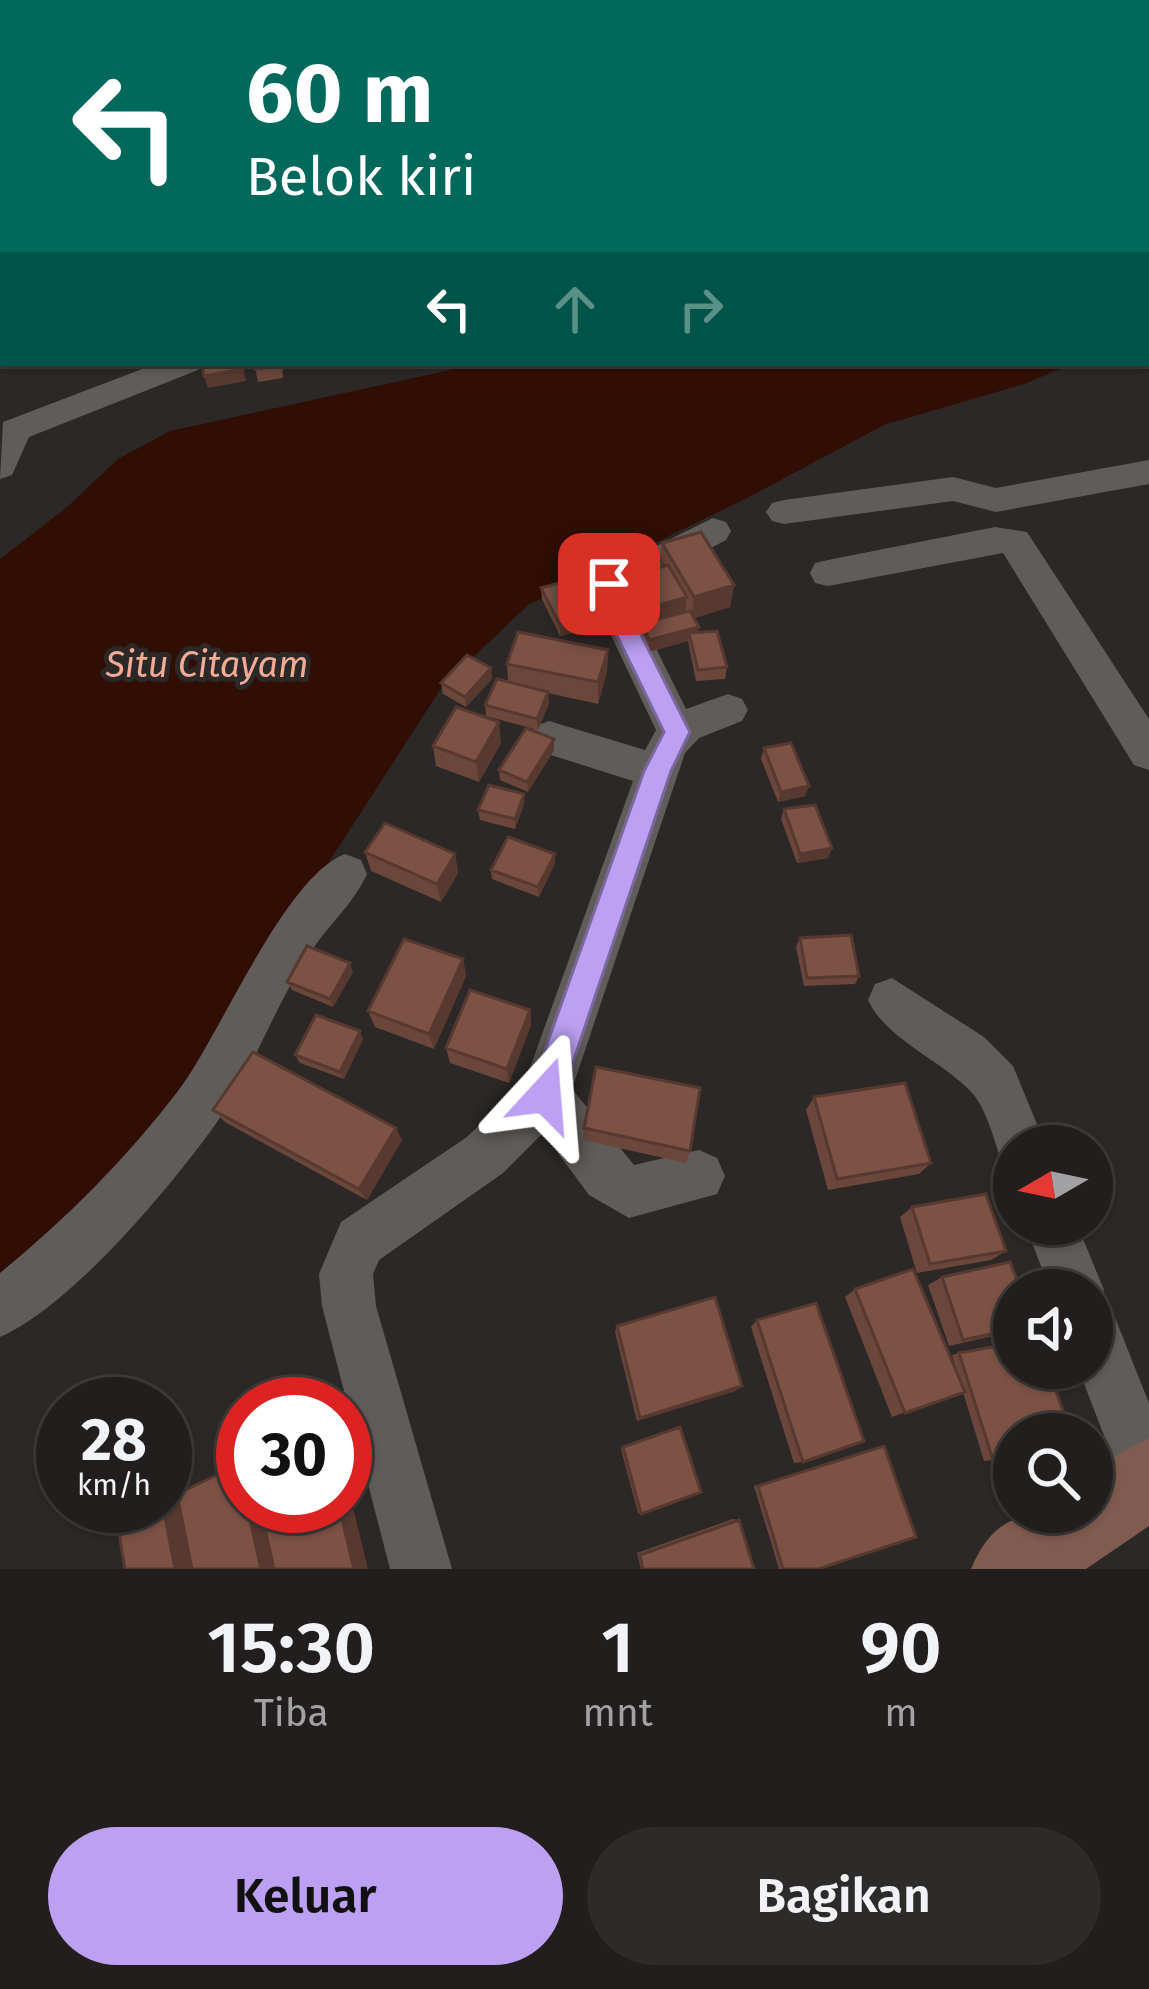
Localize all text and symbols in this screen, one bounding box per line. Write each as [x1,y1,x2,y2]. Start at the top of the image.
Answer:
text: 60 m [246,43,433,144]
icon: left [48,48,204,204]
text: Belok kiri [246,145,476,209]
icon: left [416,276,482,342]
icon: ahead [542,276,608,342]
icon: right [668,276,734,342]
pin [558,533,660,635]
icon: arrive [576,551,642,617]
water label: Situ Citayam [104,643,309,687]
position arrow [482,1032,608,1158]
north arrow [993,1125,1113,1245]
map controls [993,1125,1113,1533]
button: sound [993,1269,1113,1389]
speed limit sign: 30 [216,1377,372,1533]
text: 28 [81,1404,147,1476]
button: search [993,1413,1113,1533]
text: km/h [77,1467,151,1503]
text: 15:30 [207,1605,375,1691]
text: 1 [601,1605,634,1691]
text: 90 [860,1605,942,1691]
text: Tiba [254,1690,329,1736]
text: mnt [583,1690,653,1736]
text: m [884,1690,918,1736]
button: Keluar [48,1827,563,1965]
button: Bagikan [587,1827,1101,1965]

